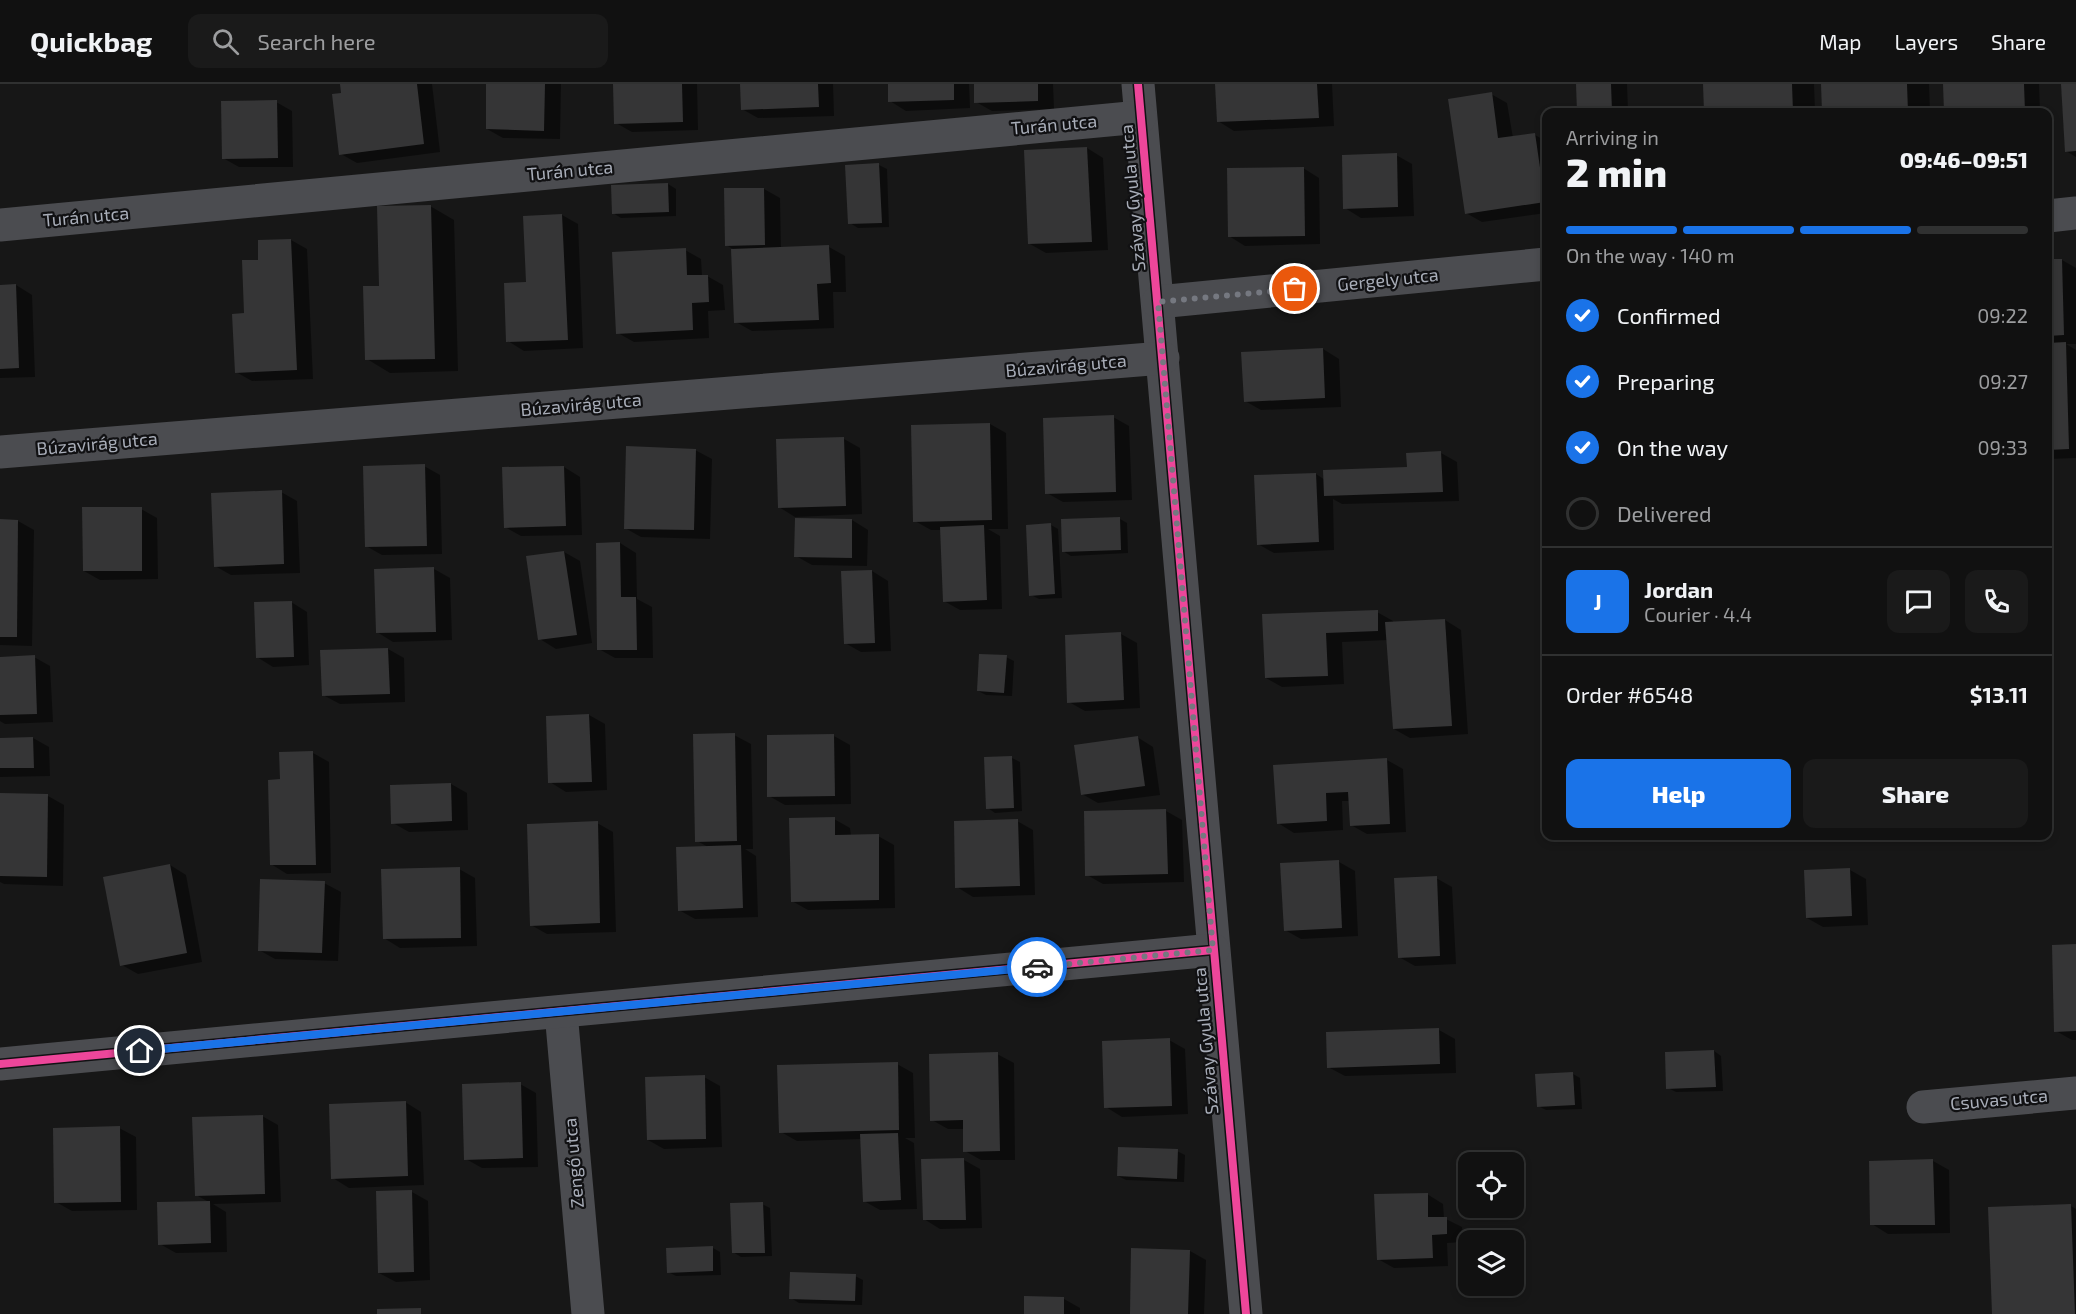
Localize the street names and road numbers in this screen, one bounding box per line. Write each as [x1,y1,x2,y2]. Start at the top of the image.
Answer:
street label: Turán utca [1010,109,1098,139]
street label: Szávay Gyula utca [1115,124,1149,273]
street label: Turán utca [526,155,614,185]
street label: Turán utca [42,201,130,231]
street label: Gergely utca [1336,263,1440,295]
street label: Búzavirág utca [1004,349,1127,381]
street label: Búzavirág utca [519,388,642,420]
street label: Búzavirág utca [35,427,158,459]
street label: Szávay Gyula utca [1188,967,1222,1116]
street label: Csuvas utca [1949,1084,2049,1114]
street label: Zengő utca [558,1117,588,1209]

